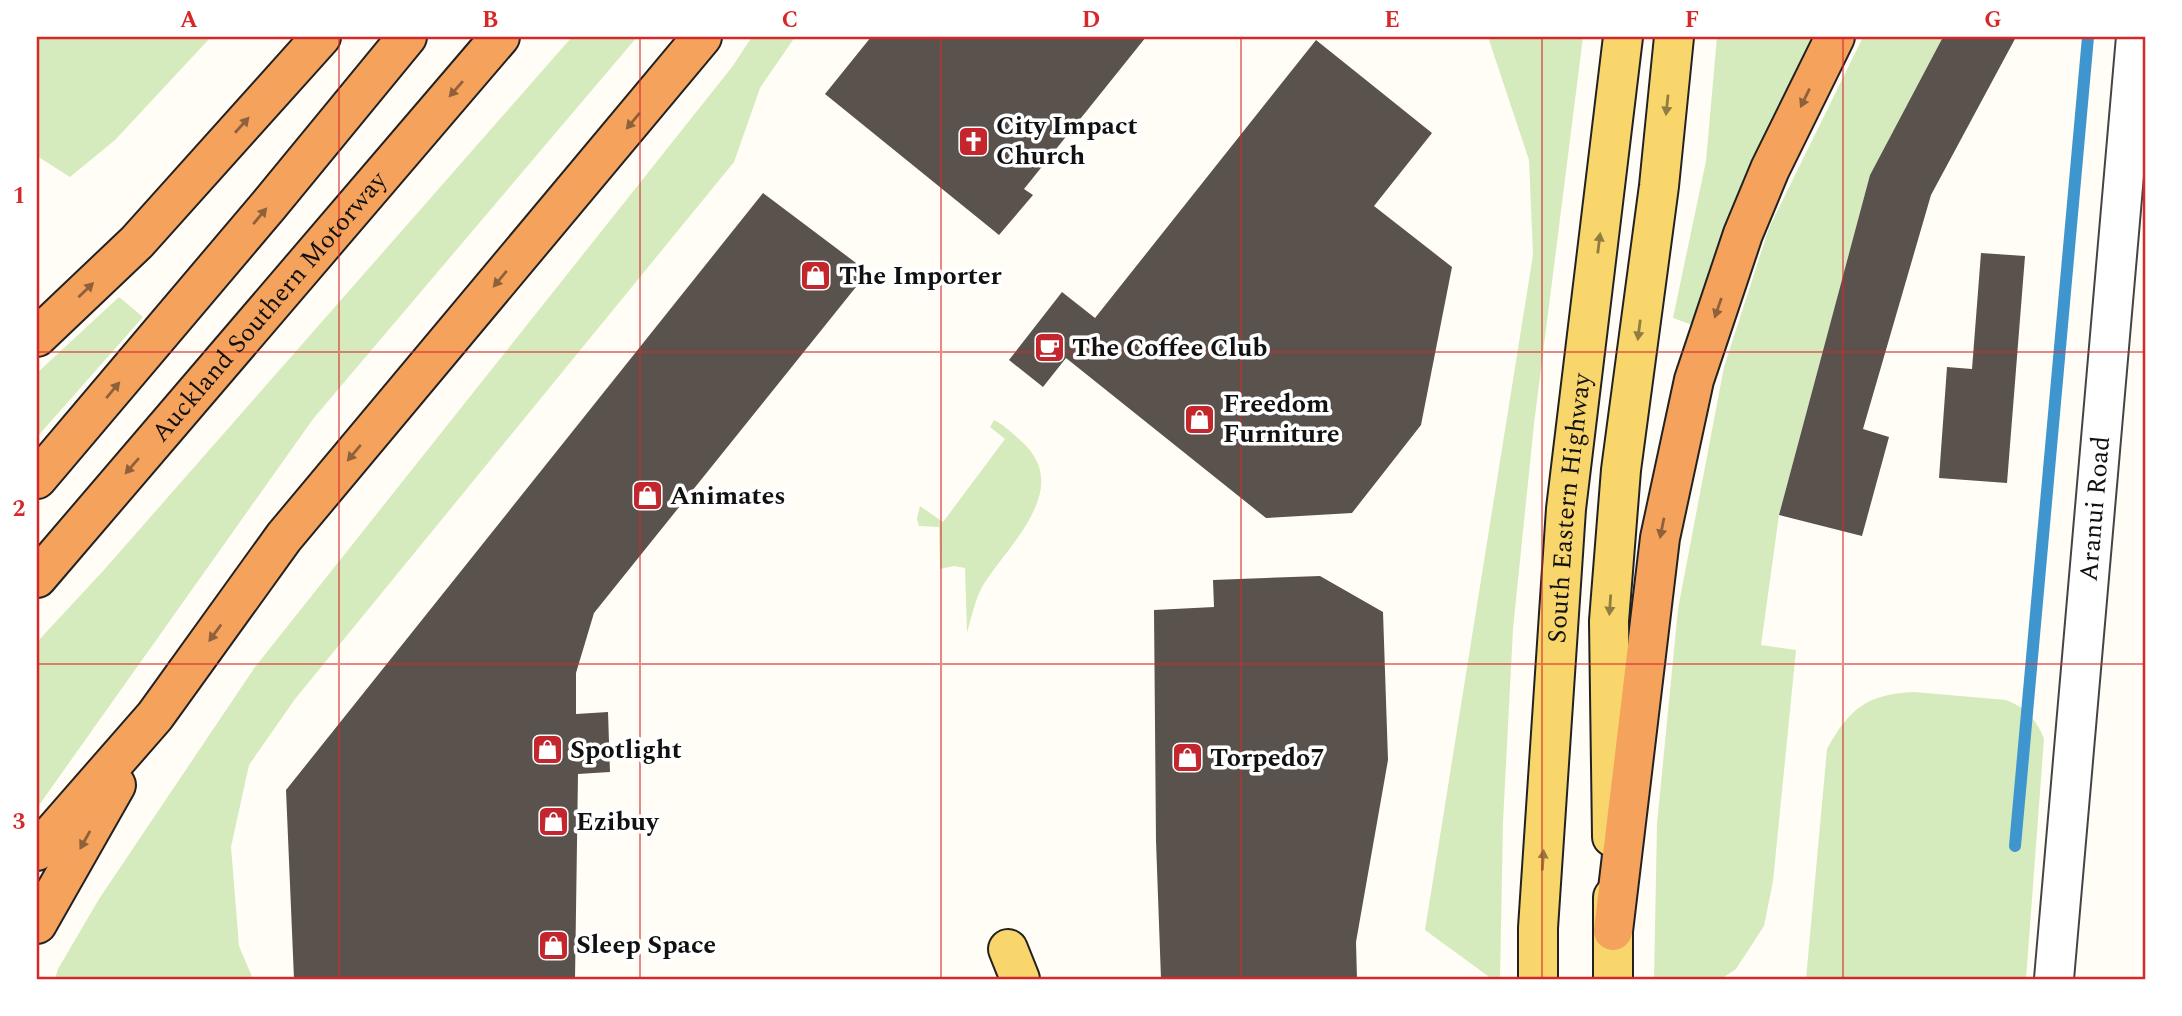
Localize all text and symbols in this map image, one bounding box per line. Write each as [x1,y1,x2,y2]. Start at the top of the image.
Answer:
text: A [180,3,198,38]
text: B [482,3,498,38]
text: C [782,3,798,38]
text: D [1082,3,1100,38]
text: E [1384,3,1400,38]
text: F [1685,3,1699,38]
text: G [1984,3,2002,38]
one-way arrow [449,80,464,97]
one-way arrow [1800,88,1811,108]
one-way arrow [1662,94,1673,116]
place label: City Impact Church [996,106,1138,176]
one-way arrow [625,112,641,130]
one-way arrow [234,117,250,134]
church icon: City Impact Church [956,124,990,158]
street label: Auckland Southern Motorway [141,161,398,451]
text: 1 [13,179,25,214]
one-way arrow [252,207,268,225]
one-way arrow [1593,232,1604,254]
place label: The Importer [839,256,1003,296]
shop icon: The Importer [799,259,833,293]
one-way arrow [493,270,508,287]
one-way arrow [77,283,94,299]
one-way arrow [1712,297,1723,318]
one-way arrow [1633,319,1644,341]
place label: The Coffee Club [1072,328,1267,368]
cafe icon: The Coffee Club [1032,331,1066,365]
street label: South Eastern Highway [1537,370,1602,644]
one-way arrow [105,381,120,399]
place label: Freedom Furniture [1223,384,1340,454]
shop icon: Freedom Furniture [1183,402,1217,436]
street label: Aranui Road [2069,434,2121,583]
one-way arrow [347,444,362,461]
one-way arrow [124,457,140,475]
place label: Animates [670,476,786,516]
shop icon: Animates [630,479,664,513]
text: 2 [13,492,26,527]
one-way arrow [1656,517,1667,539]
one-way arrow [1604,594,1615,616]
one-way arrow [208,624,222,642]
place label: Spotlight [570,730,682,770]
shop icon: Spotlight [530,733,564,767]
place label: Torpedo7 [1210,738,1325,778]
shop icon: Torpedo7 [1170,741,1204,775]
place label: Ezibuy [576,802,660,842]
text: 3 [13,805,26,840]
shop icon: Ezibuy [536,805,570,839]
one-way arrow [79,830,91,849]
one-way arrow [1537,849,1548,871]
place label: Sleep Space [576,925,716,965]
shop icon: Sleep Space [536,928,570,962]

